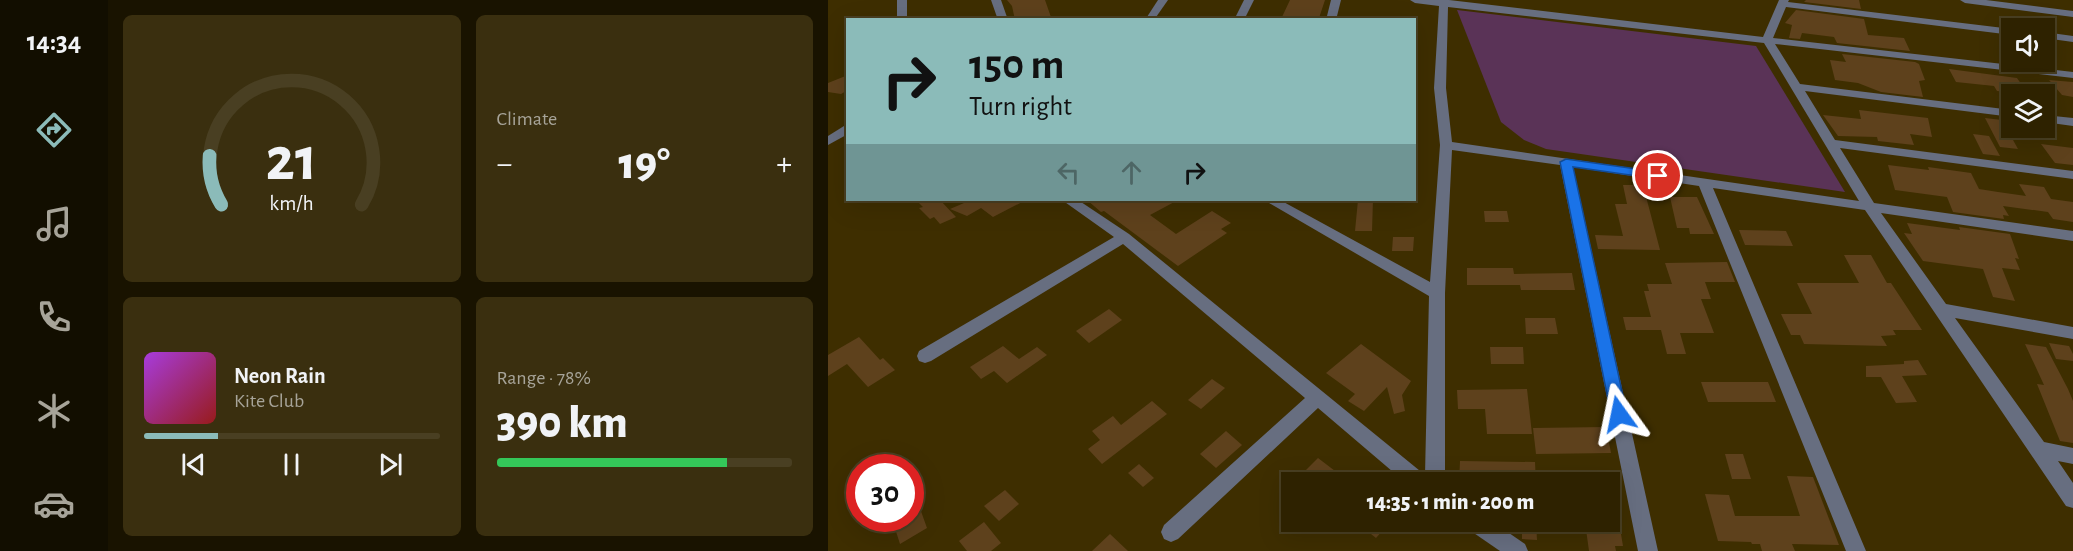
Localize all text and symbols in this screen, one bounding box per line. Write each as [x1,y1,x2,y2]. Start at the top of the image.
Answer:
map controls [2001,18,2055,138]
button: sound [2001,18,2055,72]
text: 14:34 [27,28,81,55]
icon: right [870,42,948,120]
text: 150 m [969,44,1064,86]
button: layers [2001,84,2055,138]
text: Turn right [969,93,1072,120]
icon: directions [33,109,75,151]
text: Climate [497,109,557,129]
text: 21 [266,129,318,191]
text: 19° [618,142,670,187]
text: − [497,148,512,181]
text: + [776,148,792,181]
pin [1632,150,1683,201]
icon: left [1052,156,1085,189]
icon: ahead [1115,156,1148,189]
icon: right [1178,156,1211,189]
icon: arrive [1641,159,1674,192]
text: km/h [270,194,314,215]
icon: music [33,203,75,245]
icon: phone [33,296,75,338]
text: Neon Rain [234,365,326,387]
text: Range · 78% [497,368,591,388]
position arrow [1587,382,1651,446]
icon: climate [33,390,75,432]
text: Kite Club [234,391,304,411]
text: 390 km [497,401,628,446]
icon: previous [177,448,210,481]
icon: pause [275,448,308,481]
icon: next [374,448,407,481]
speed limit sign: 30 [846,454,924,532]
icon: car [33,483,75,525]
text: 14:35 · 1 min · 200 m [1367,491,1534,513]

